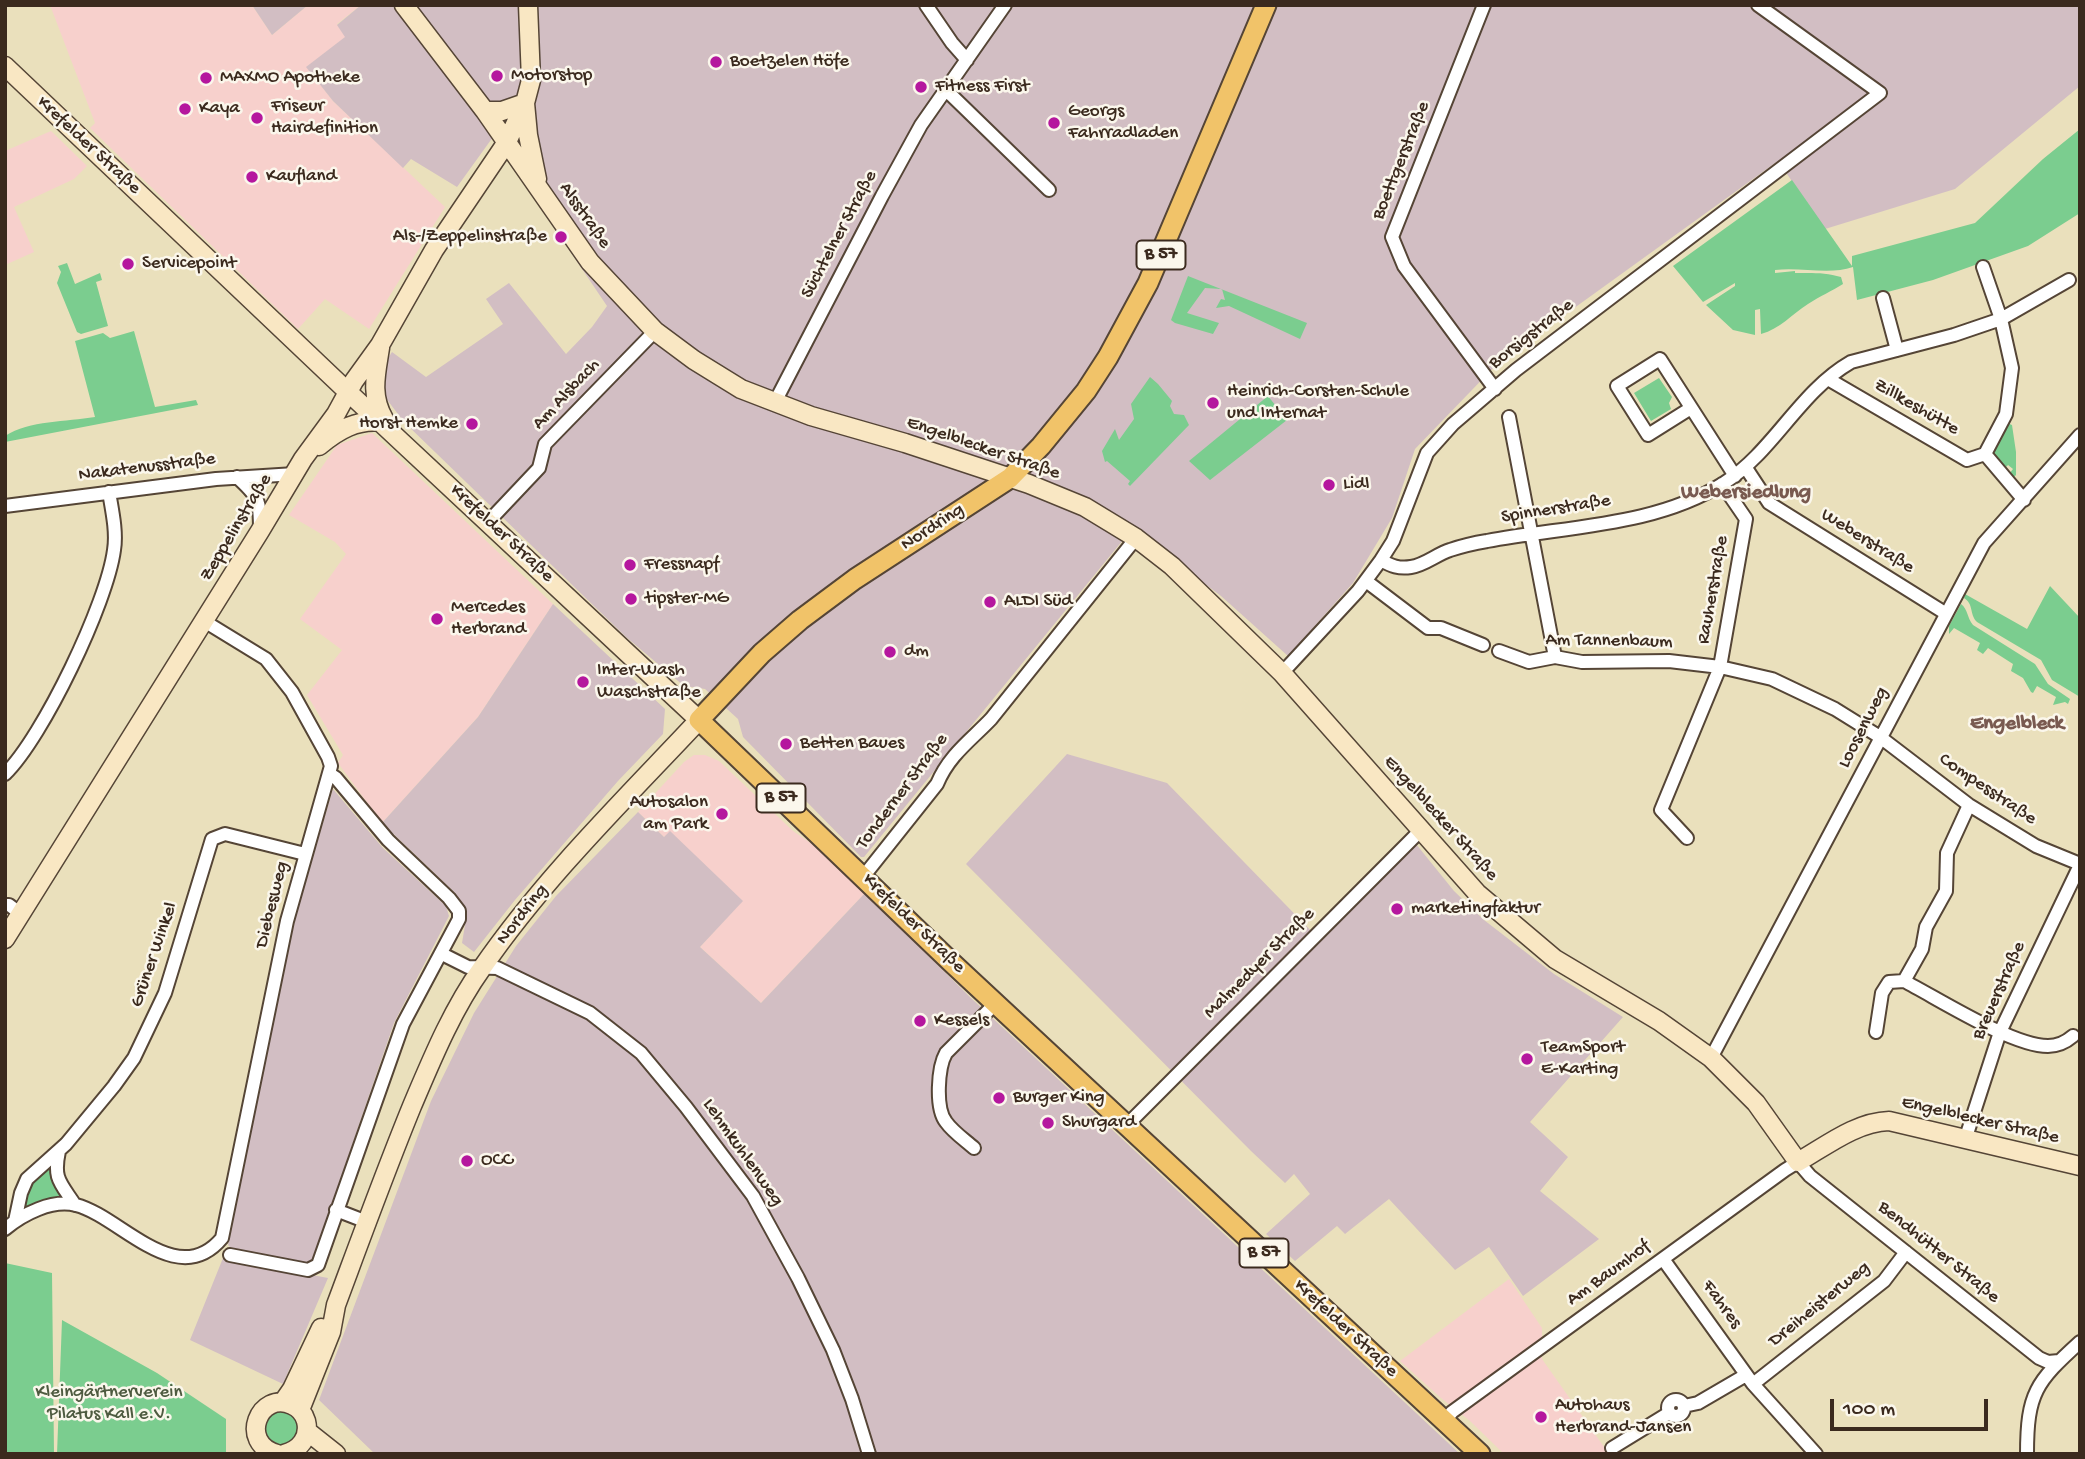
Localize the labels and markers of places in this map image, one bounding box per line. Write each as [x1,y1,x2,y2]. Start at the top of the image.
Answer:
place label: Boetzelen Höfe [730,51,849,73]
marker: Boetzelen Höfe [708,54,724,70]
place label: Motorstop [511,65,592,87]
place label: MAXMO Apotheke [220,67,360,89]
marker: Motorstop [489,68,505,84]
marker: MAXMO Apotheke [198,70,214,86]
place label: Fitness First [935,76,1029,98]
marker: Fitness First [913,79,929,95]
place label: Friseur Hairdefinition [271,96,378,140]
place label: Kaya [199,98,240,120]
marker: Kaya [177,101,193,117]
place label: Georgs Fahrradladen [1068,101,1178,145]
marker: Friseur Hairdefinition [249,110,265,126]
marker: Georgs Fahrradladen [1046,115,1062,131]
place label: Kaufland [266,166,337,188]
marker: Kaufland [244,169,260,185]
place label: Als-/Zeppelinstraße [393,226,547,248]
marker: Als-/Zeppelinstraße [553,229,569,245]
place label: Servicepoint [142,253,236,275]
marker: Servicepoint [120,256,136,272]
place label: Heinrich-Corsten-Schule und Internat [1227,381,1409,425]
marker: Heinrich-Corsten-Schule und Internat [1205,395,1221,411]
place label: Horst Hemke [359,413,458,435]
marker: Horst Hemke [464,416,480,432]
place label: Lidl [1343,474,1369,496]
marker: Lidl [1321,477,1337,493]
place label: Fressnapf [644,554,719,576]
marker: Fressnapf [622,557,638,573]
place label: tipster-MG [645,588,729,610]
marker: tipster-MG [623,591,639,607]
place label: ALDI Süd [1004,591,1072,613]
marker: ALDI Süd [982,594,998,610]
place label: Mercedes Herbrand [451,597,526,641]
marker: Mercedes Herbrand [429,611,445,627]
place label: dm [904,641,929,663]
marker: dm [882,644,898,660]
place label: Inter-Wash Waschstraße [597,660,701,704]
marker: Inter-Wash Waschstraße [575,674,591,690]
place label: Betten Baues [800,733,904,755]
marker: Betten Baues [778,736,794,752]
place label: Autosalon am Park [630,792,708,836]
marker: Autosalon am Park [714,806,730,822]
place label: marketingfaktur [1411,898,1540,920]
marker: marketingfaktur [1389,901,1405,917]
place label: Kessels [934,1010,989,1032]
marker: Kessels [912,1013,928,1029]
place label: TeamSport E-Karting [1541,1037,1625,1081]
marker: TeamSport E-Karting [1519,1051,1535,1067]
place label: Burger King [1013,1087,1105,1109]
marker: Burger King [991,1090,1007,1106]
place label: Shurgard [1062,1112,1136,1134]
marker: Shurgard [1040,1115,1056,1131]
place label: OCC [481,1150,513,1172]
marker: OCC [459,1153,475,1169]
place label: Autohaus Herbrand-Jansen [1555,1395,1691,1439]
marker: Autohaus Herbrand-Jansen [1533,1409,1549,1425]

